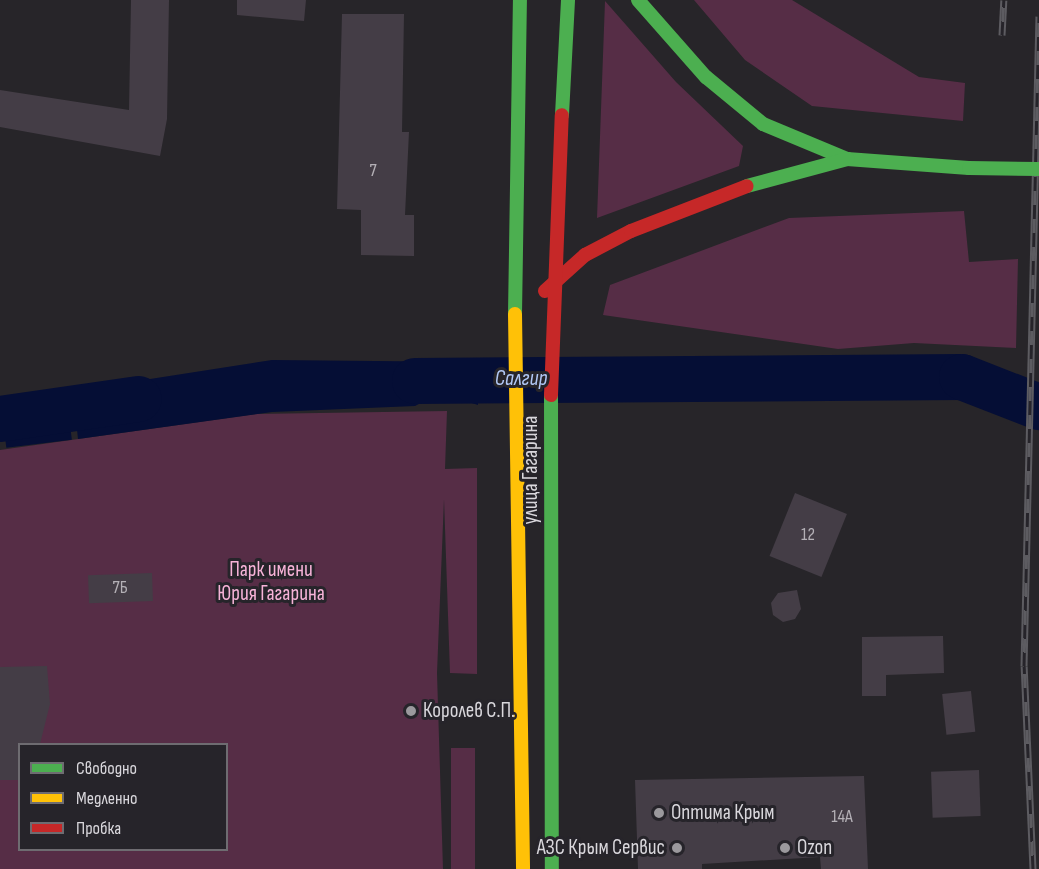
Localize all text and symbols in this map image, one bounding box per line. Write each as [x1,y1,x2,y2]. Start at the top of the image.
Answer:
house number: 7 [369,160,377,182]
water label: Салгир [495,366,547,392]
street label: улица Гагарина [518,416,544,524]
house number: 12 [801,524,815,546]
park label: Парк имени Юрия Гагарина [217,557,325,607]
house number: 7Б [112,577,128,599]
place label: Королев С.П. [423,698,515,724]
marker: Королев С.П. [404,704,418,718]
legend [18,743,228,851]
text: Свободно [76,758,137,779]
text: Медленно [76,788,138,809]
place label: Оптима Крым [671,800,775,826]
marker: Оптима Крым [652,806,666,820]
house number: 14А [831,806,853,828]
text: Пробка [76,818,121,839]
place label: АЗС Крым Сервис [537,835,665,861]
place label: Ozon [797,835,832,861]
marker: АЗС Крым Сервис [670,841,684,855]
marker: Ozon [778,841,792,855]

